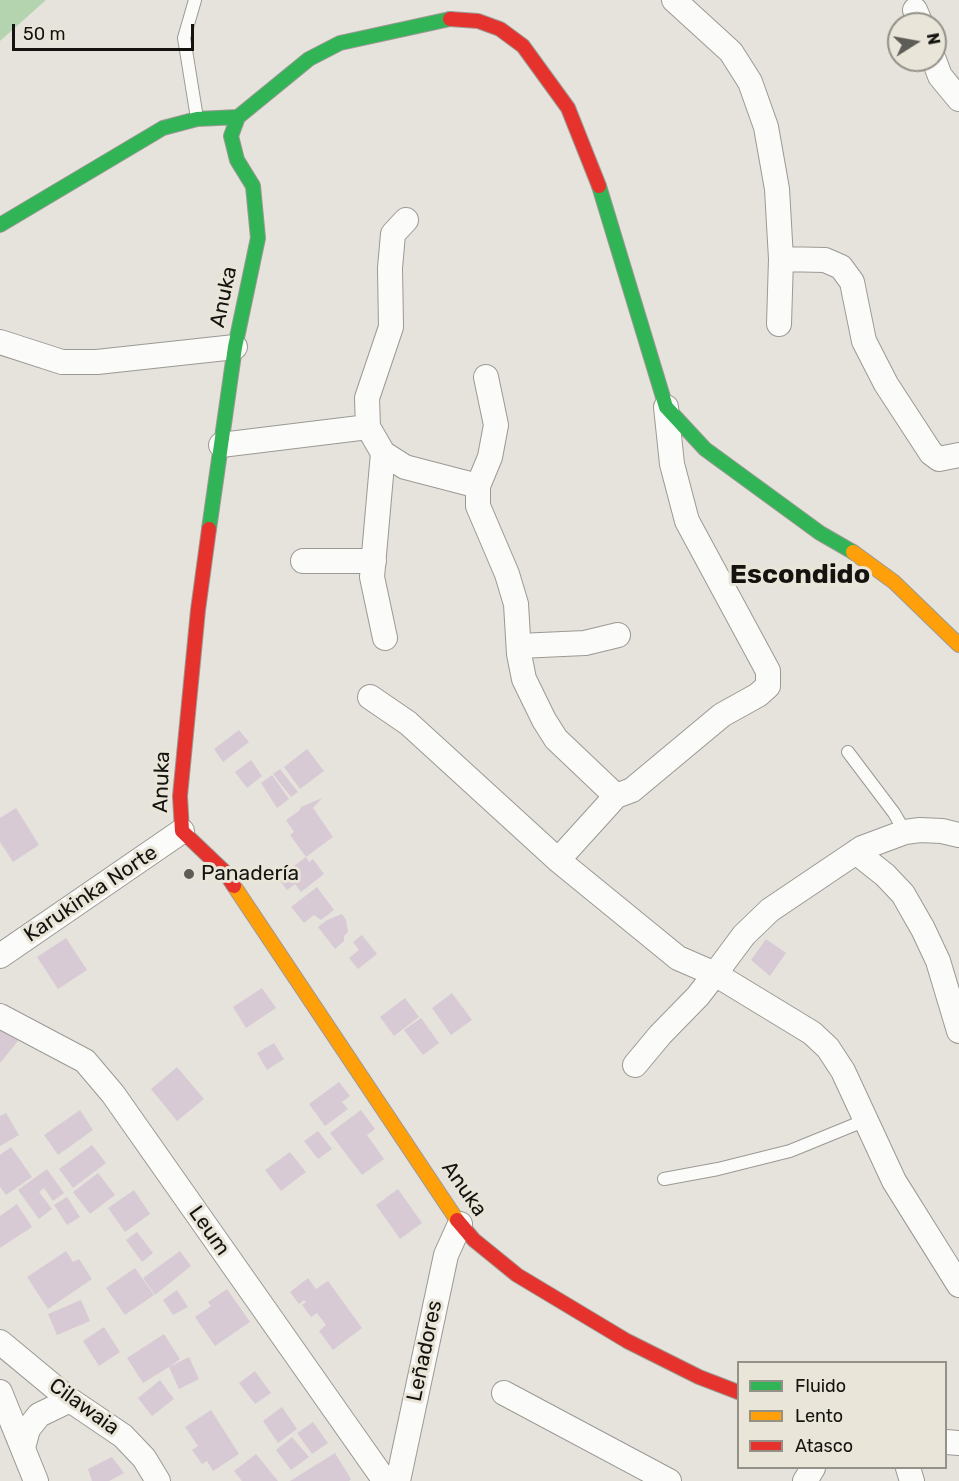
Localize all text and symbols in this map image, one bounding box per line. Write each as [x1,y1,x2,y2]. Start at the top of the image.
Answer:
scale bar [15,12,196,50]
north arrow [887,12,947,72]
text: 50 m [23,23,66,45]
text: N [923,31,944,46]
street label: Anuka [205,264,243,330]
district label: Escondido [730,559,870,591]
street label: Anuka [148,751,176,813]
street label: Karukinka Norte [20,840,162,948]
place label: Panadería [201,861,299,887]
marker: Panadería [182,867,196,881]
street label: Anuka [436,1157,492,1221]
street label: Leum [183,1201,235,1261]
street label: Leñadores [402,1298,448,1404]
legend [737,1361,947,1469]
street label: Cilawaia [44,1373,124,1441]
text: Fluido [795,1375,846,1397]
text: Lento [795,1405,843,1427]
text: Atasco [795,1435,853,1457]

